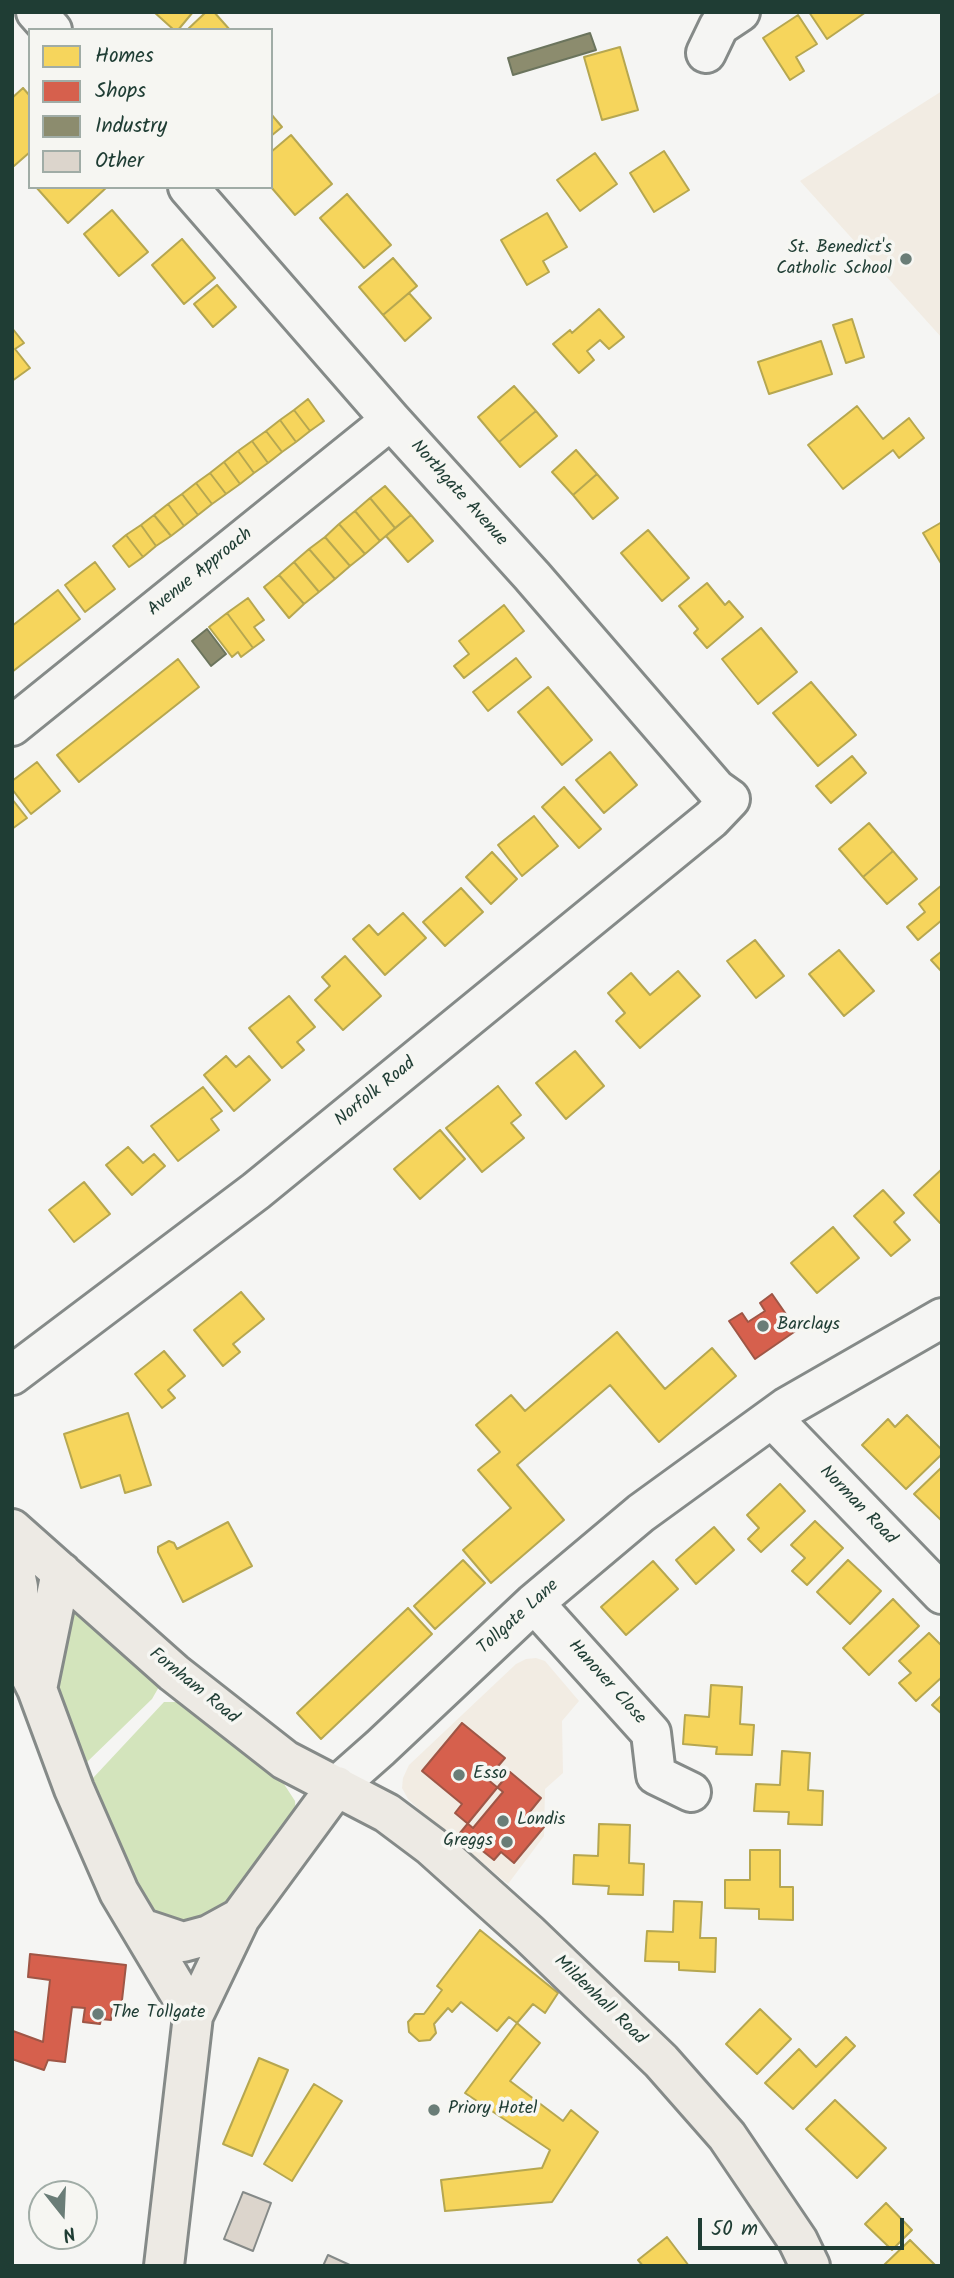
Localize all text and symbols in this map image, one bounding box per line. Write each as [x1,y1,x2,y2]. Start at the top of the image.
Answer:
legend [28,28,273,189]
text: Homes [95,40,154,73]
text: Shops [95,75,146,108]
text: Industry [95,110,167,143]
text: Other [95,145,144,178]
place label: St. Benedict's Catholic School [776,238,892,280]
marker: St. Benedict's Catholic School [898,251,914,267]
street label: Northgate Avenue [405,437,511,551]
street label: Avenue Approach [144,524,258,622]
street label: Norfolk Road [331,1054,421,1132]
place label: Barclays [777,1315,840,1337]
marker: Barclays [755,1318,771,1334]
street label: Norman Road [814,1462,900,1550]
street label: Tollgate Lane [474,1576,564,1660]
street label: Hanover Close [562,1636,650,1730]
street label: Fornham Road [144,1644,242,1730]
place label: Esso [473,1764,507,1786]
marker: Esso [451,1767,467,1783]
place label: Londis [517,1810,566,1832]
marker: Londis [495,1813,511,1829]
place label: Greggs [443,1831,493,1853]
marker: Greggs [499,1834,515,1850]
street label: Mildenhall Road [548,1952,650,2050]
place label: The Tollgate [112,2003,205,2025]
marker: The Tollgate [90,2006,106,2022]
place label: Priory Hotel [448,2099,537,2121]
marker: Priory Hotel [426,2102,442,2118]
north arrow [28,2180,98,2250]
scale bar [702,2204,908,2248]
text: 50 m [711,2213,758,2246]
text: N [59,2217,79,2249]

